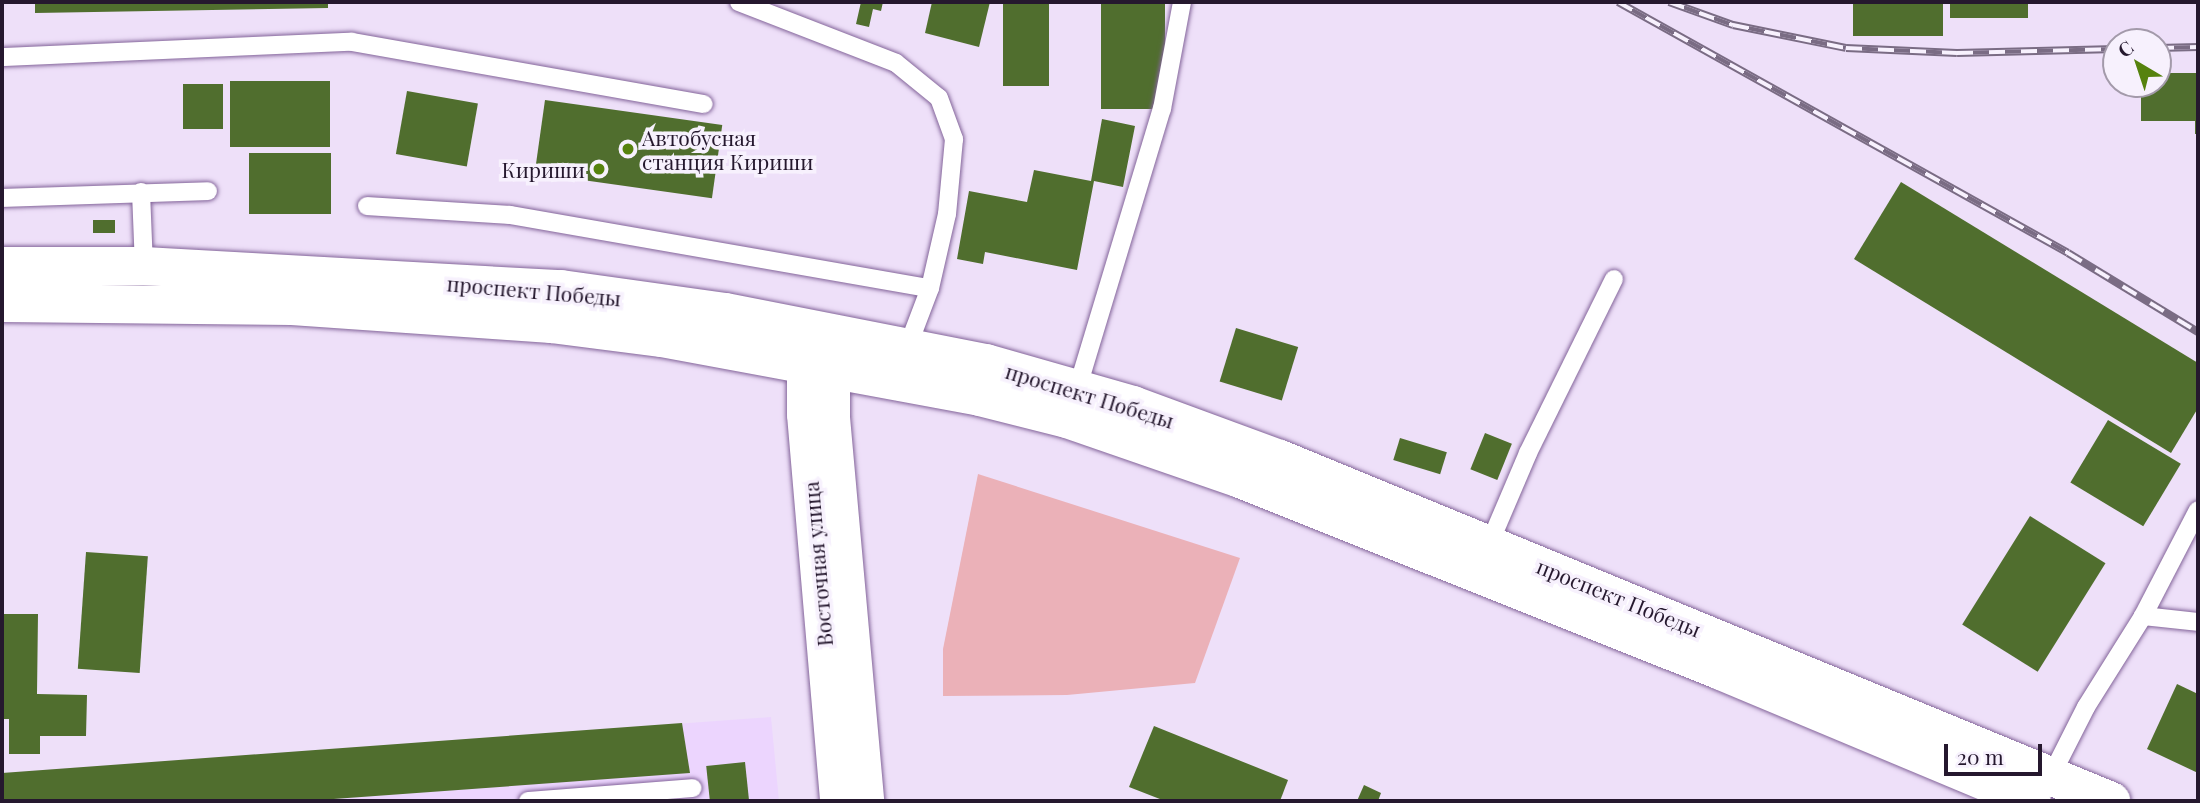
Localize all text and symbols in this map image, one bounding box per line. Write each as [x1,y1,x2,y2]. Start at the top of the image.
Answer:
north arrow [2102,28,2172,98]
text: С [2112,34,2138,63]
place label: Автобусная станция Кириши [642,124,813,174]
marker: Автобусная станция Кириши [620,141,636,157]
place label: Кириши [501,156,585,182]
marker: Кириши [591,161,607,177]
street label: проспект Победы [446,270,622,310]
street label: проспект Победы [1003,357,1177,433]
street label: Восточная улица [797,480,837,648]
street label: проспект Победы [1533,553,1705,641]
scale bar [1948,730,2046,774]
text: 20 m [1957,742,2004,770]

